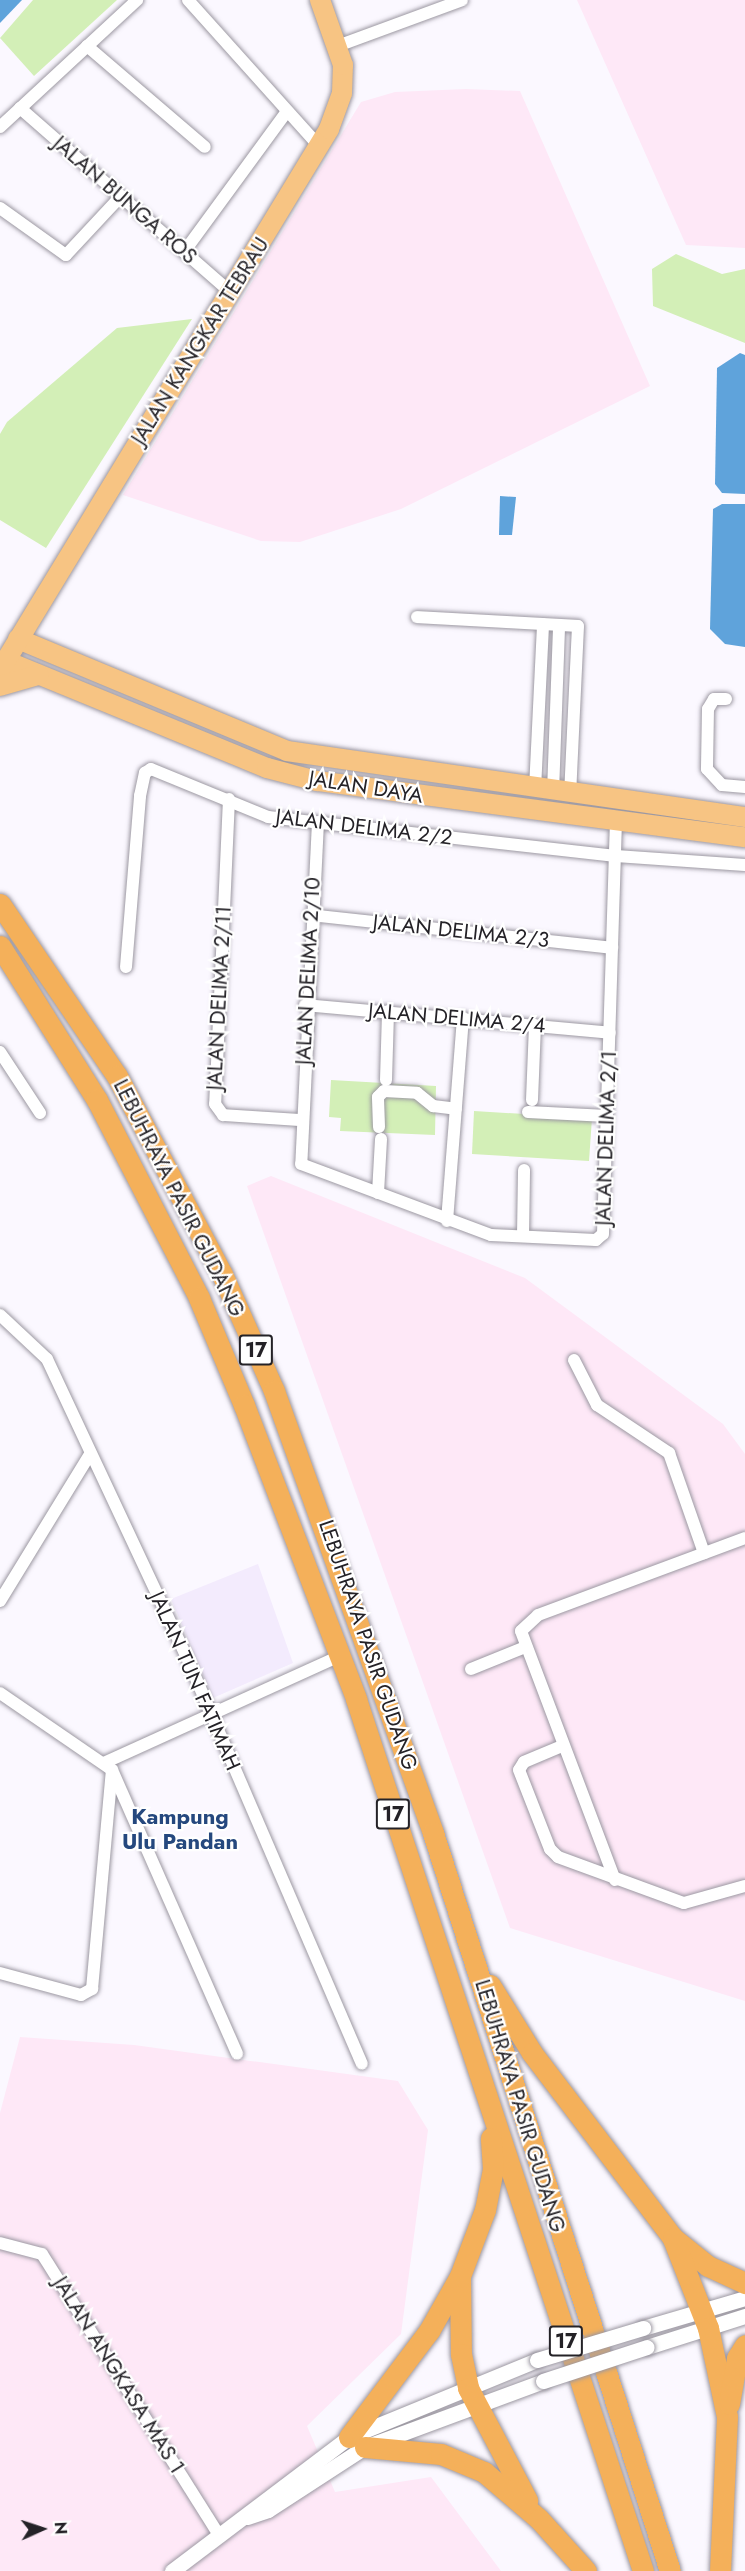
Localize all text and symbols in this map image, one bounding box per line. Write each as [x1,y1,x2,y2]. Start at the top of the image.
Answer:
street label: JALAN BUNGA ROS [48,131,202,269]
street label: JALAN KANGKAR TEBRAU [126,233,274,449]
street label: JALAN DAYA [307,766,425,808]
street label: JALAN DELIMA 2/2 [274,804,454,850]
street label: JALAN DELIMA 2/10 [291,877,325,1065]
street label: JALAN DELIMA 2/11 [202,905,236,1091]
street label: JALAN DELIMA 2/3 [372,909,550,953]
street label: JALAN DELIMA 2/4 [367,998,547,1038]
street label: JALAN DELIMA 2/1 [590,1050,622,1226]
street label: LEBUHRAYA PASIR GUDANG [108,1075,250,1321]
road number: 17 [238,1333,274,1367]
street label: LEBUHRAYA PASIR GUDANG [313,1517,423,1773]
street label: JALAN TUN FATIMAH [144,1588,246,1774]
road number: 17 [375,1797,411,1831]
district label: Kampung Ulu Pandan [122,1803,238,1855]
street label: LEBUHRAYA PASIR GUDANG [470,1977,570,2235]
street label: JALAN ANGKASA MAS 1 [48,2272,190,2478]
road number: 17 [548,2324,584,2358]
north arrow [12,2499,72,2559]
text: N [49,2521,72,2535]

